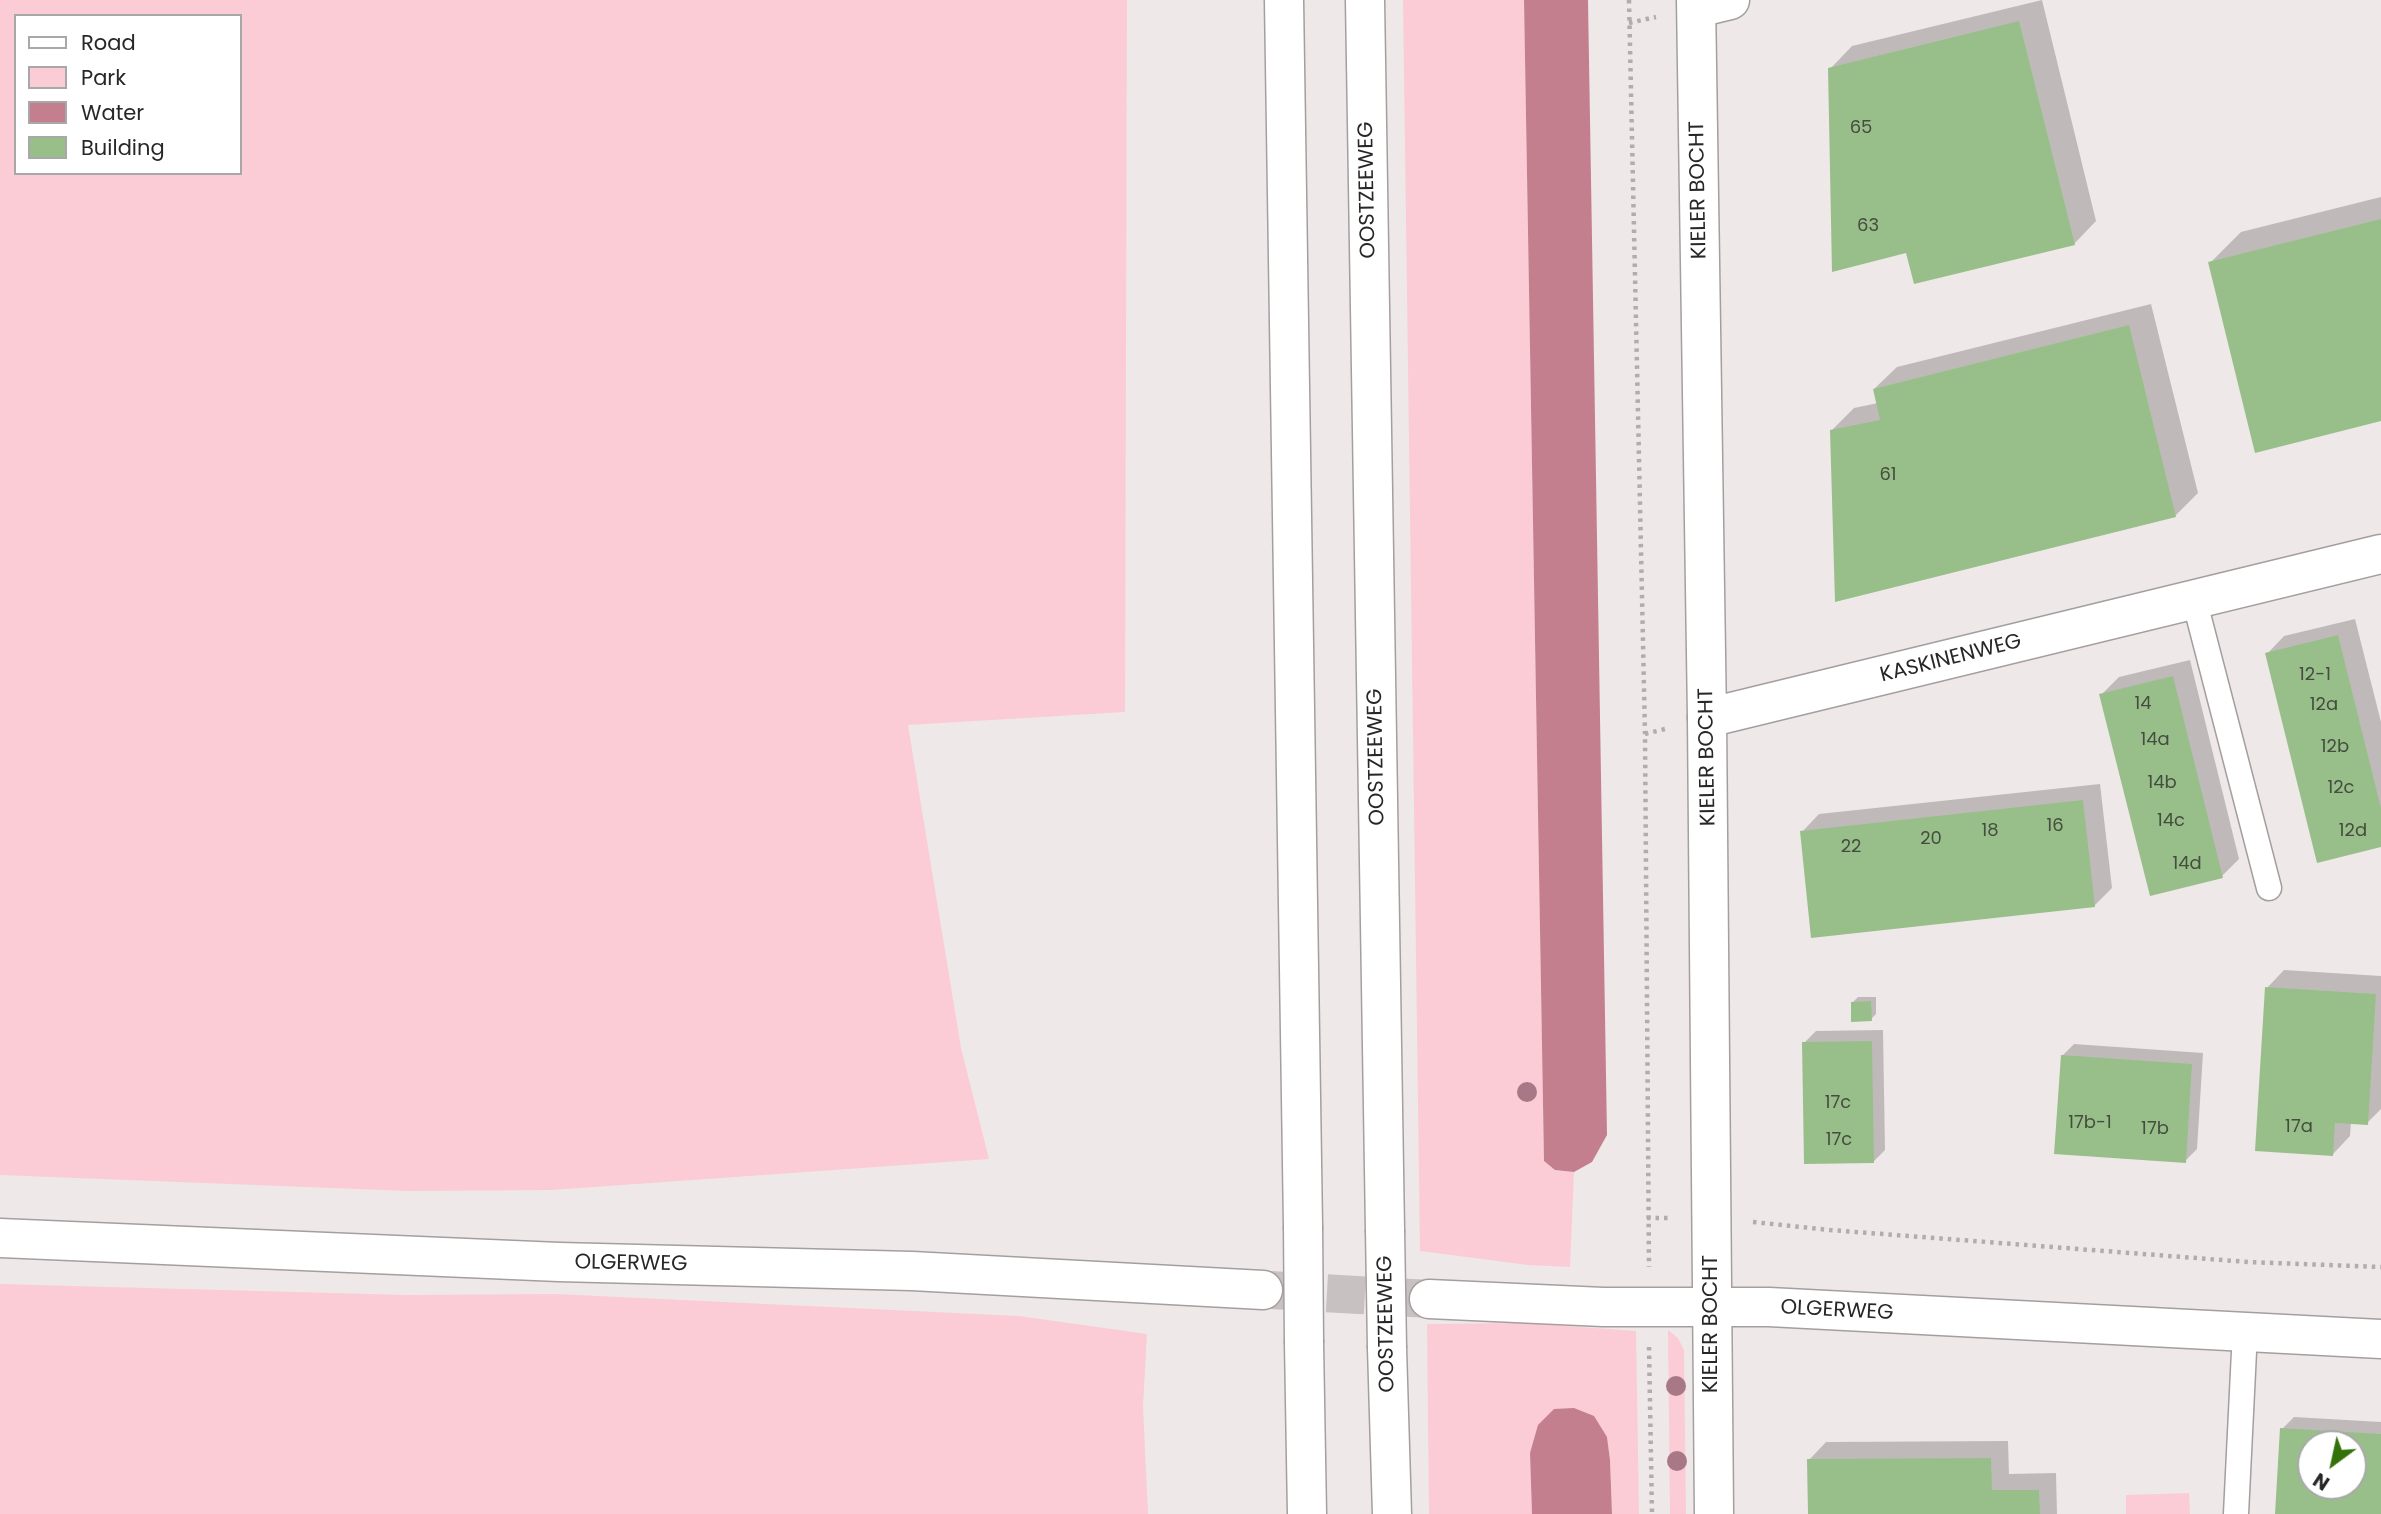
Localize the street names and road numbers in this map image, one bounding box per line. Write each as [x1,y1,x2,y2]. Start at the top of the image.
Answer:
street label: OOSTZEEWEG [1354,121,1382,259]
street label: KIELER BOCHT [1685,121,1713,259]
street label: KASKINENWEG [1878,629,2024,689]
street label: OOSTZEEWEG [1363,688,1391,826]
street label: KIELER BOCHT [1694,688,1722,826]
street label: OLGERWEG [574,1250,688,1278]
street label: OOSTZEEWEG [1373,1255,1401,1393]
street label: KIELER BOCHT [1699,1255,1725,1393]
street label: OLGERWEG [1780,1295,1894,1327]

